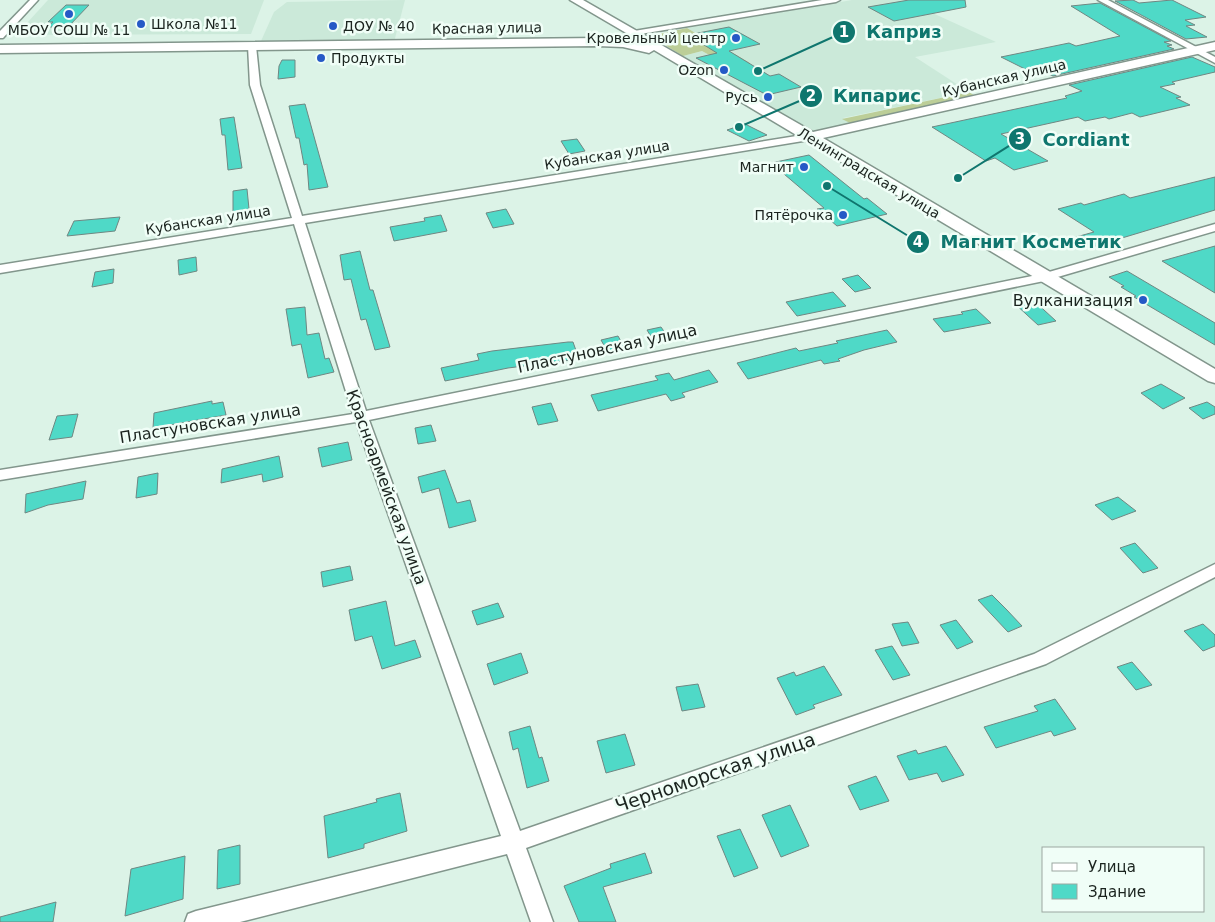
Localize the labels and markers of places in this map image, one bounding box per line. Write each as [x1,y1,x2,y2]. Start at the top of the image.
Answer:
marker: МБОУ СОШ № 11 [63,8,75,20]
callout: Каприз [832,15,952,48]
place label: Школа №11 [151,16,237,32]
marker: Школа №11 [135,18,147,30]
place label: ДОУ № 40 [343,18,415,34]
marker: ДОУ № 40 [327,20,339,32]
place label: МБОУ СОШ № 11 [8,22,130,38]
place label: Кровельный центр [586,30,726,46]
marker: Кровельный центр [730,32,742,44]
place label: Продукты [331,50,405,66]
marker: Продукты [315,52,327,64]
place label: Ozon [678,62,714,78]
marker: Ozon [718,64,730,76]
callout: Кипарис [798,80,931,113]
place label: Русь [725,89,758,105]
marker: Русь [762,91,774,103]
callout: Cordiant [1007,123,1139,156]
place label: Магнит [740,159,794,175]
marker: Магнит [798,161,810,173]
place label: Пятёрочка [755,207,833,223]
marker: Пятёрочка [837,209,849,221]
callout: Магнит Косметик [905,226,1132,259]
place label: Вулканизация [1013,291,1133,310]
marker: Вулканизация [1137,294,1149,306]

